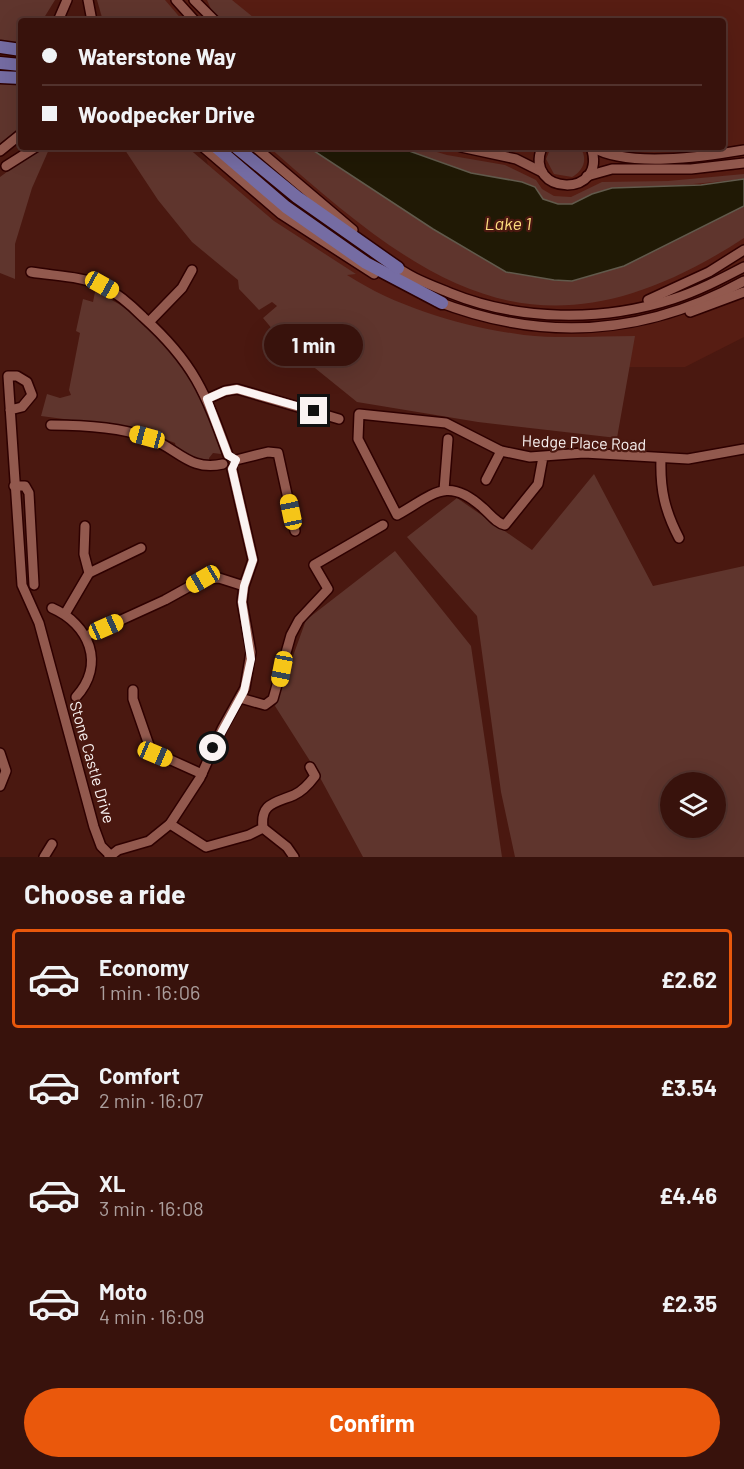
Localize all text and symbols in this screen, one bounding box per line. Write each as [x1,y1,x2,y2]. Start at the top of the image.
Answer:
text: Waterstone Way [78,43,236,69]
text: Woodpecker Drive [78,101,255,127]
water label: Lake 1 [485,212,531,234]
car [82,268,122,302]
callout: 1 min [264,324,364,366]
text: 1 min [292,333,335,357]
route end [300,397,327,424]
car [127,424,167,450]
street label: Hedge Place Road [521,430,647,454]
car [278,493,304,531]
car [183,562,223,596]
car [86,611,126,643]
car [270,650,294,688]
street label: Stone Castle Drive [66,699,120,825]
route start [199,734,226,761]
car [135,739,175,769]
map controls [660,772,726,838]
button: layers [660,772,726,838]
text: Choose a ride [24,877,186,909]
icon: car [27,952,81,1006]
text: Economy [99,954,189,980]
text: £2.62 [661,966,717,992]
text: 1 min · 16:06 [99,980,200,1004]
icon: car [27,1060,81,1114]
text: Comfort [99,1062,180,1088]
text: £3.54 [661,1074,717,1100]
text: 2 min · 16:07 [99,1088,203,1112]
icon: car [27,1168,81,1222]
text: XL [99,1170,125,1196]
text: £4.46 [659,1182,717,1208]
text: 3 min · 16:08 [99,1196,204,1220]
icon: car [27,1276,81,1330]
text: Moto [99,1278,147,1304]
text: £2.35 [662,1290,717,1316]
text: 4 min · 16:09 [99,1304,204,1328]
button: Confirm [24,1388,720,1457]

